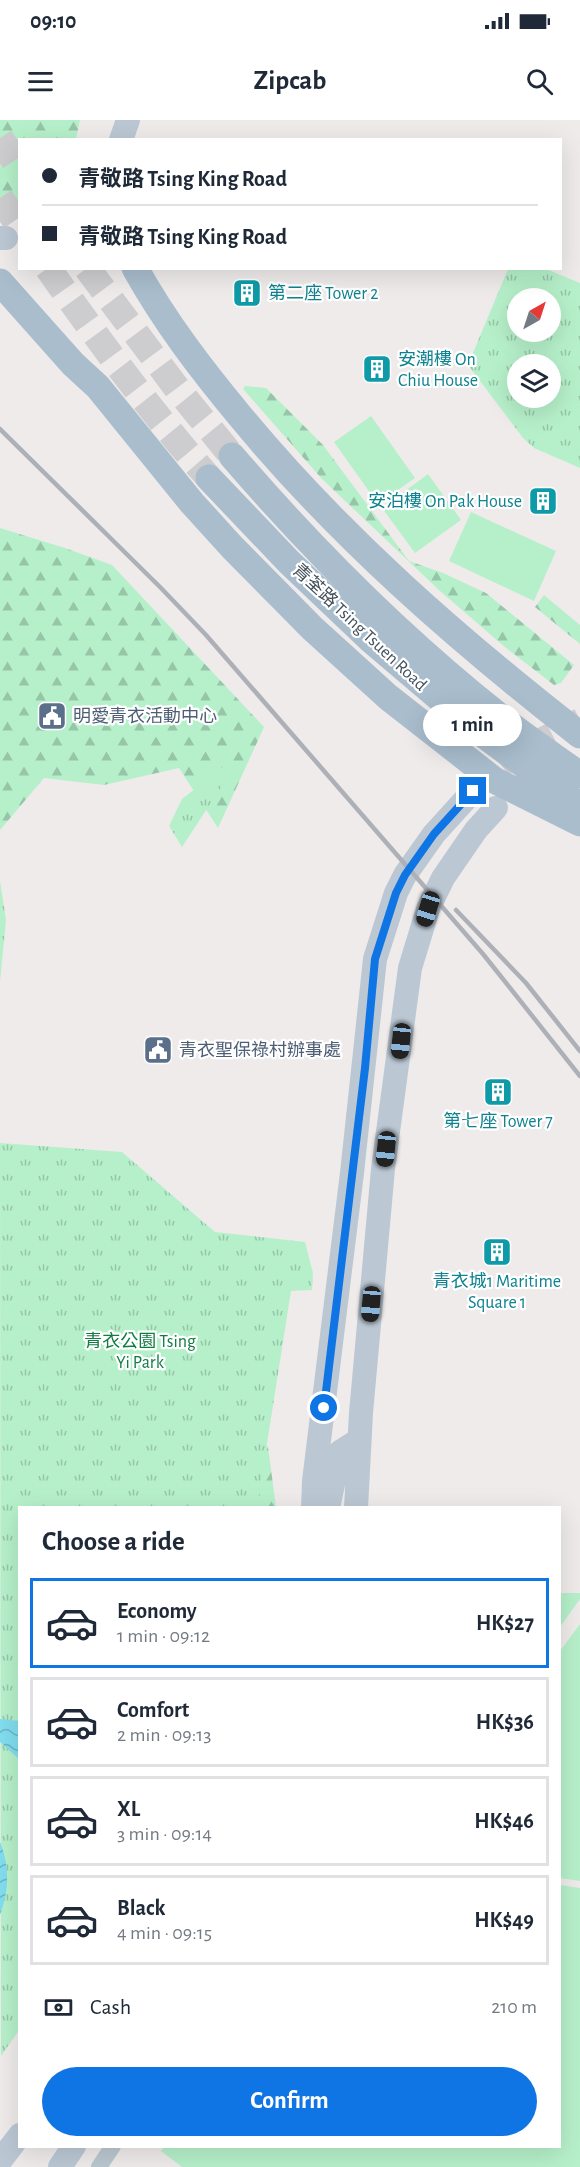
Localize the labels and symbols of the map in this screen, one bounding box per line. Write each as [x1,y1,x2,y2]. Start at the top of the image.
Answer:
building icon: 第二座 Tower 2 [231,277,263,309]
place label: 第二座 Tower 2 [268,283,378,303]
north arrow [507,288,561,342]
place label: 安潮樓 On Chiu House [398,349,478,390]
building icon: 安潮樓 On Chiu House [361,353,393,385]
building icon: 安泊樓 On Pak House [527,485,559,517]
place label: 安泊樓 On Pak House [368,491,522,511]
street label: 青荃路 Tsing Tsuen Road [289,560,431,694]
public building icon: 明愛青衣活動中心 [36,700,68,732]
callout: 1 min [424,704,522,746]
place label: 明愛青衣活動中心 [73,706,217,726]
route end [459,777,486,804]
car [414,889,442,929]
car [390,1022,412,1060]
public building icon: 青衣聖保祿村辦事處 [142,1034,174,1066]
place label: 青衣聖保祿村辦事處 [179,1040,341,1060]
building icon: 第七座 Tower 7 [482,1076,514,1108]
place label: 第七座 Tower 7 [443,1111,553,1131]
car [375,1130,397,1168]
building icon: 青衣城1 Maritime Square 1 [481,1236,513,1268]
place label: 青衣城1 Maritime Square 1 [433,1271,561,1312]
car [360,1285,382,1323]
park label: 青衣公園 Tsing Yi Park [84,1331,196,1372]
route start [310,1394,337,1421]

